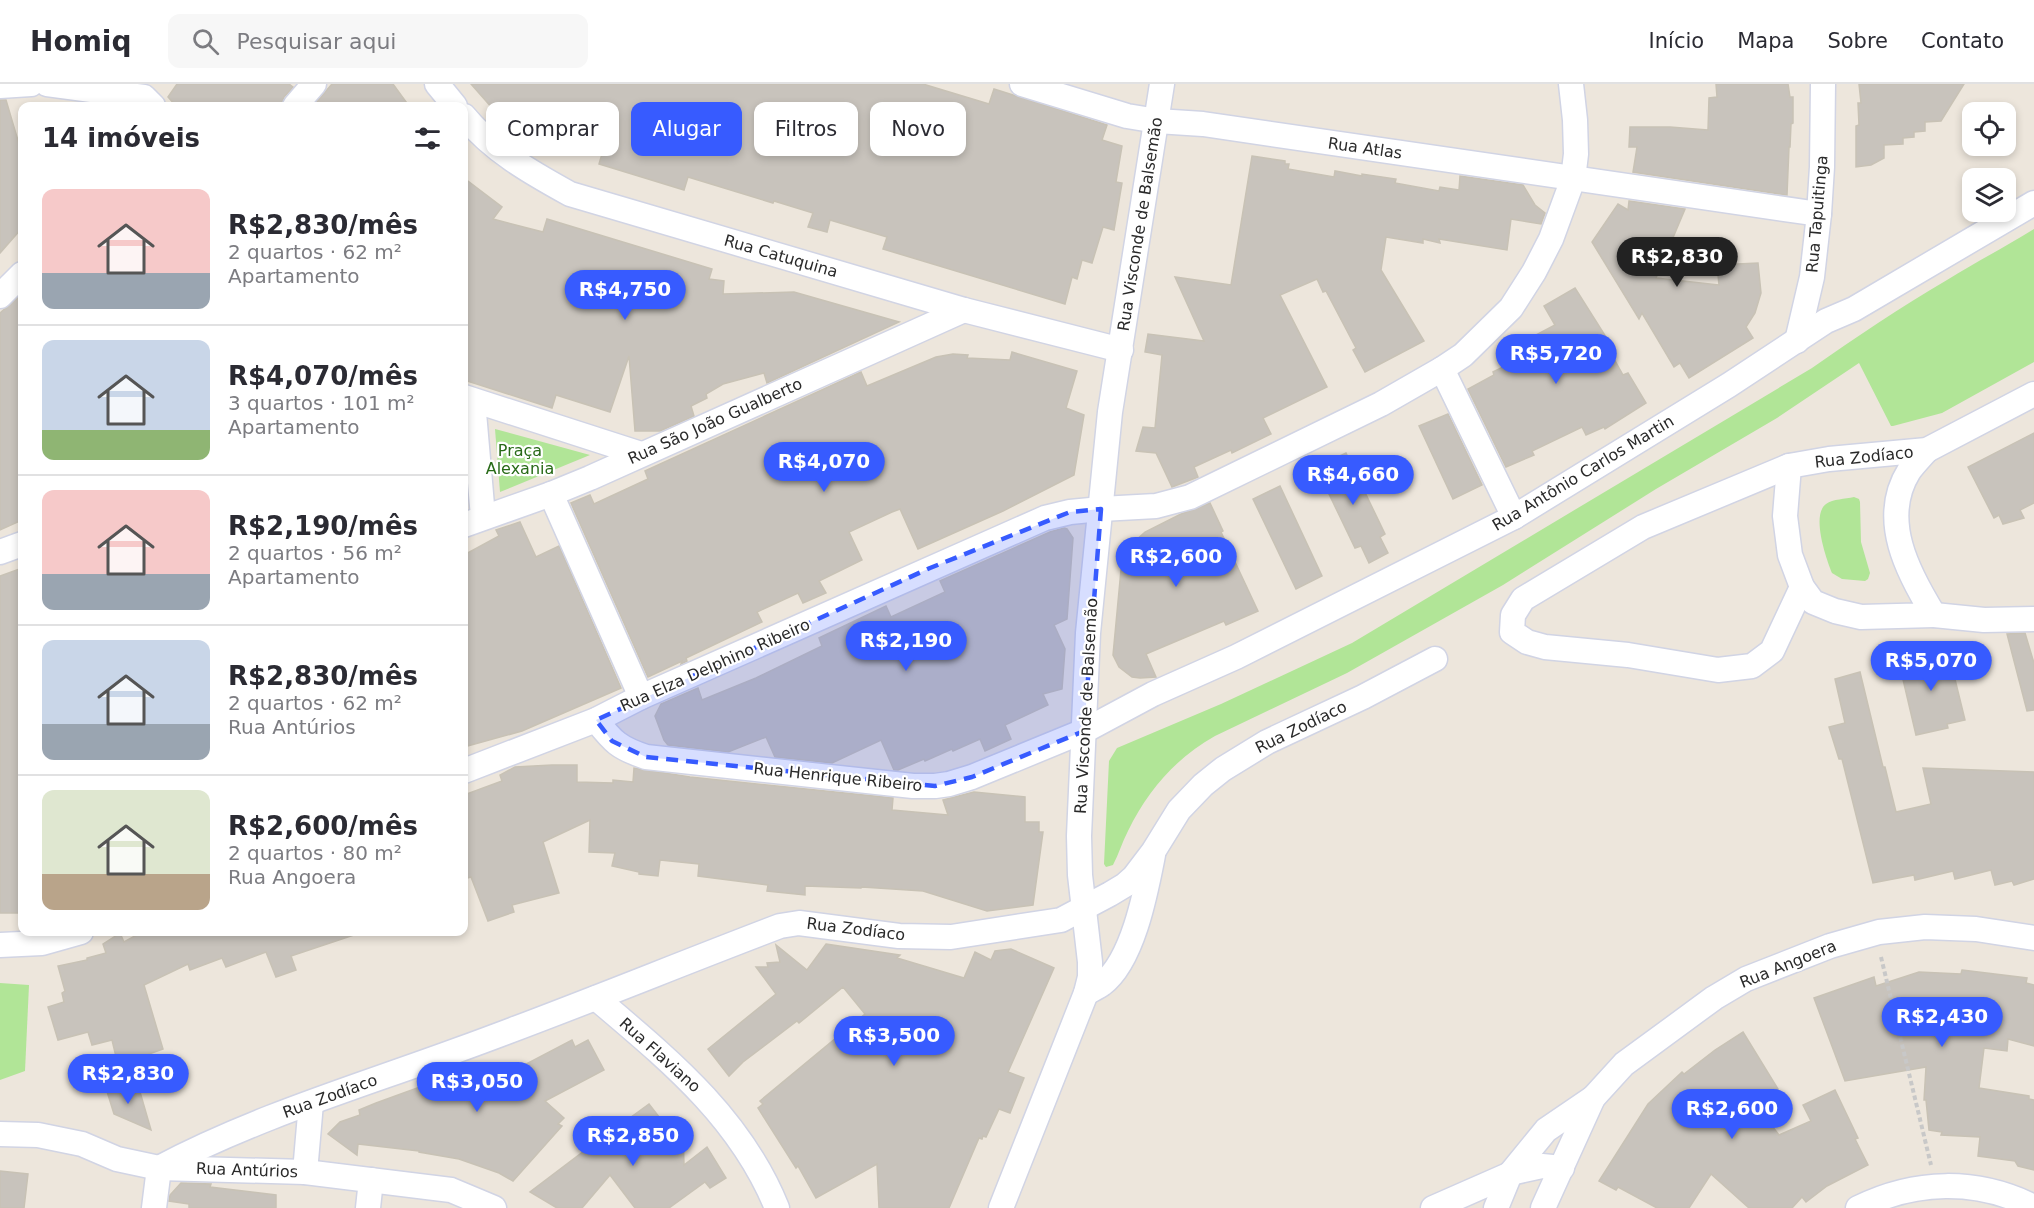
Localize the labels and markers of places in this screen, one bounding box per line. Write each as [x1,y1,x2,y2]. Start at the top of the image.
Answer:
pin: R$2,830 [1622,237,1732,288]
pin: R$4,750 [570,270,680,321]
pin: R$5,720 [1501,334,1611,385]
pin: R$4,070 [769,442,879,493]
pin: R$4,660 [1298,455,1408,506]
pin: R$2,600 [1121,537,1231,588]
pin: R$2,190 [851,621,961,672]
pin: R$5,070 [1876,641,1986,692]
pin: R$2,430 [1887,997,1997,1048]
pin: R$3,500 [839,1016,949,1067]
pin: R$2,830 [73,1054,183,1105]
pin: R$3,050 [422,1062,532,1113]
pin: R$2,600 [1677,1089,1787,1140]
pin: R$2,850 [578,1116,688,1167]

